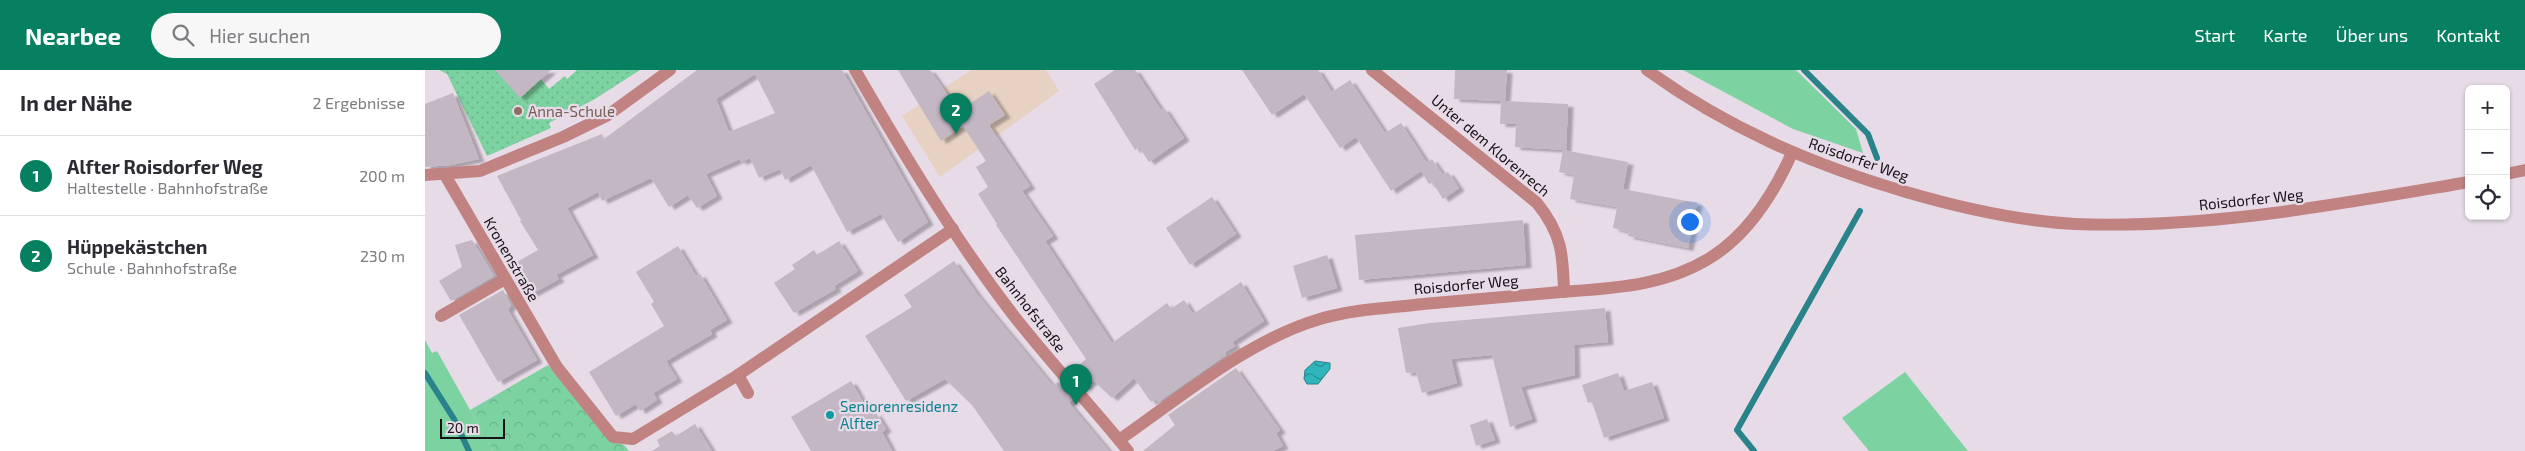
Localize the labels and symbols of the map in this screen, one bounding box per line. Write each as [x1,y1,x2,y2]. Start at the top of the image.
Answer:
street label: Unter dem Klorenrech [1428,90,1554,200]
pin: 2 [940,93,972,134]
place label: Anna-Schule [528,102,615,120]
marker: Anna-Schule [512,105,524,117]
street label: Roisdorfer Weg [1806,133,1912,185]
street label: Roisdorfer Weg [2198,184,2305,213]
your location [1677,209,1703,235]
street label: Kronenstraße [481,214,543,304]
street label: Bahnhofstraße [992,263,1070,355]
street label: Roisdorfer Weg [1413,270,1520,298]
pin: 1 [1060,364,1092,405]
place label: Seniorenresidenz Alfter [840,397,958,432]
marker: Seniorenresidenz Alfter [824,409,836,421]
scale bar [440,416,505,439]

